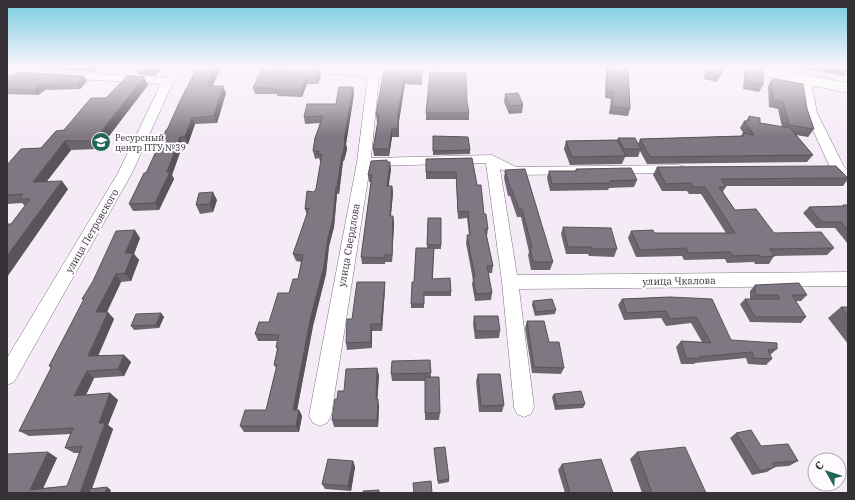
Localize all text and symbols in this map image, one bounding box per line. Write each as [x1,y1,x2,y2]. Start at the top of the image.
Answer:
school or university icon: Ресурсный центр ПТУ №39 [90,131,112,153]
place label: Ресурсный центр ПТУ №39 [115,132,186,153]
street label: улица Петровского [63,186,122,275]
street label: улица Свердлова [335,202,363,288]
street label: улица Чкалова [642,274,716,288]
north arrow [807,452,847,492]
text: С [811,458,827,473]

